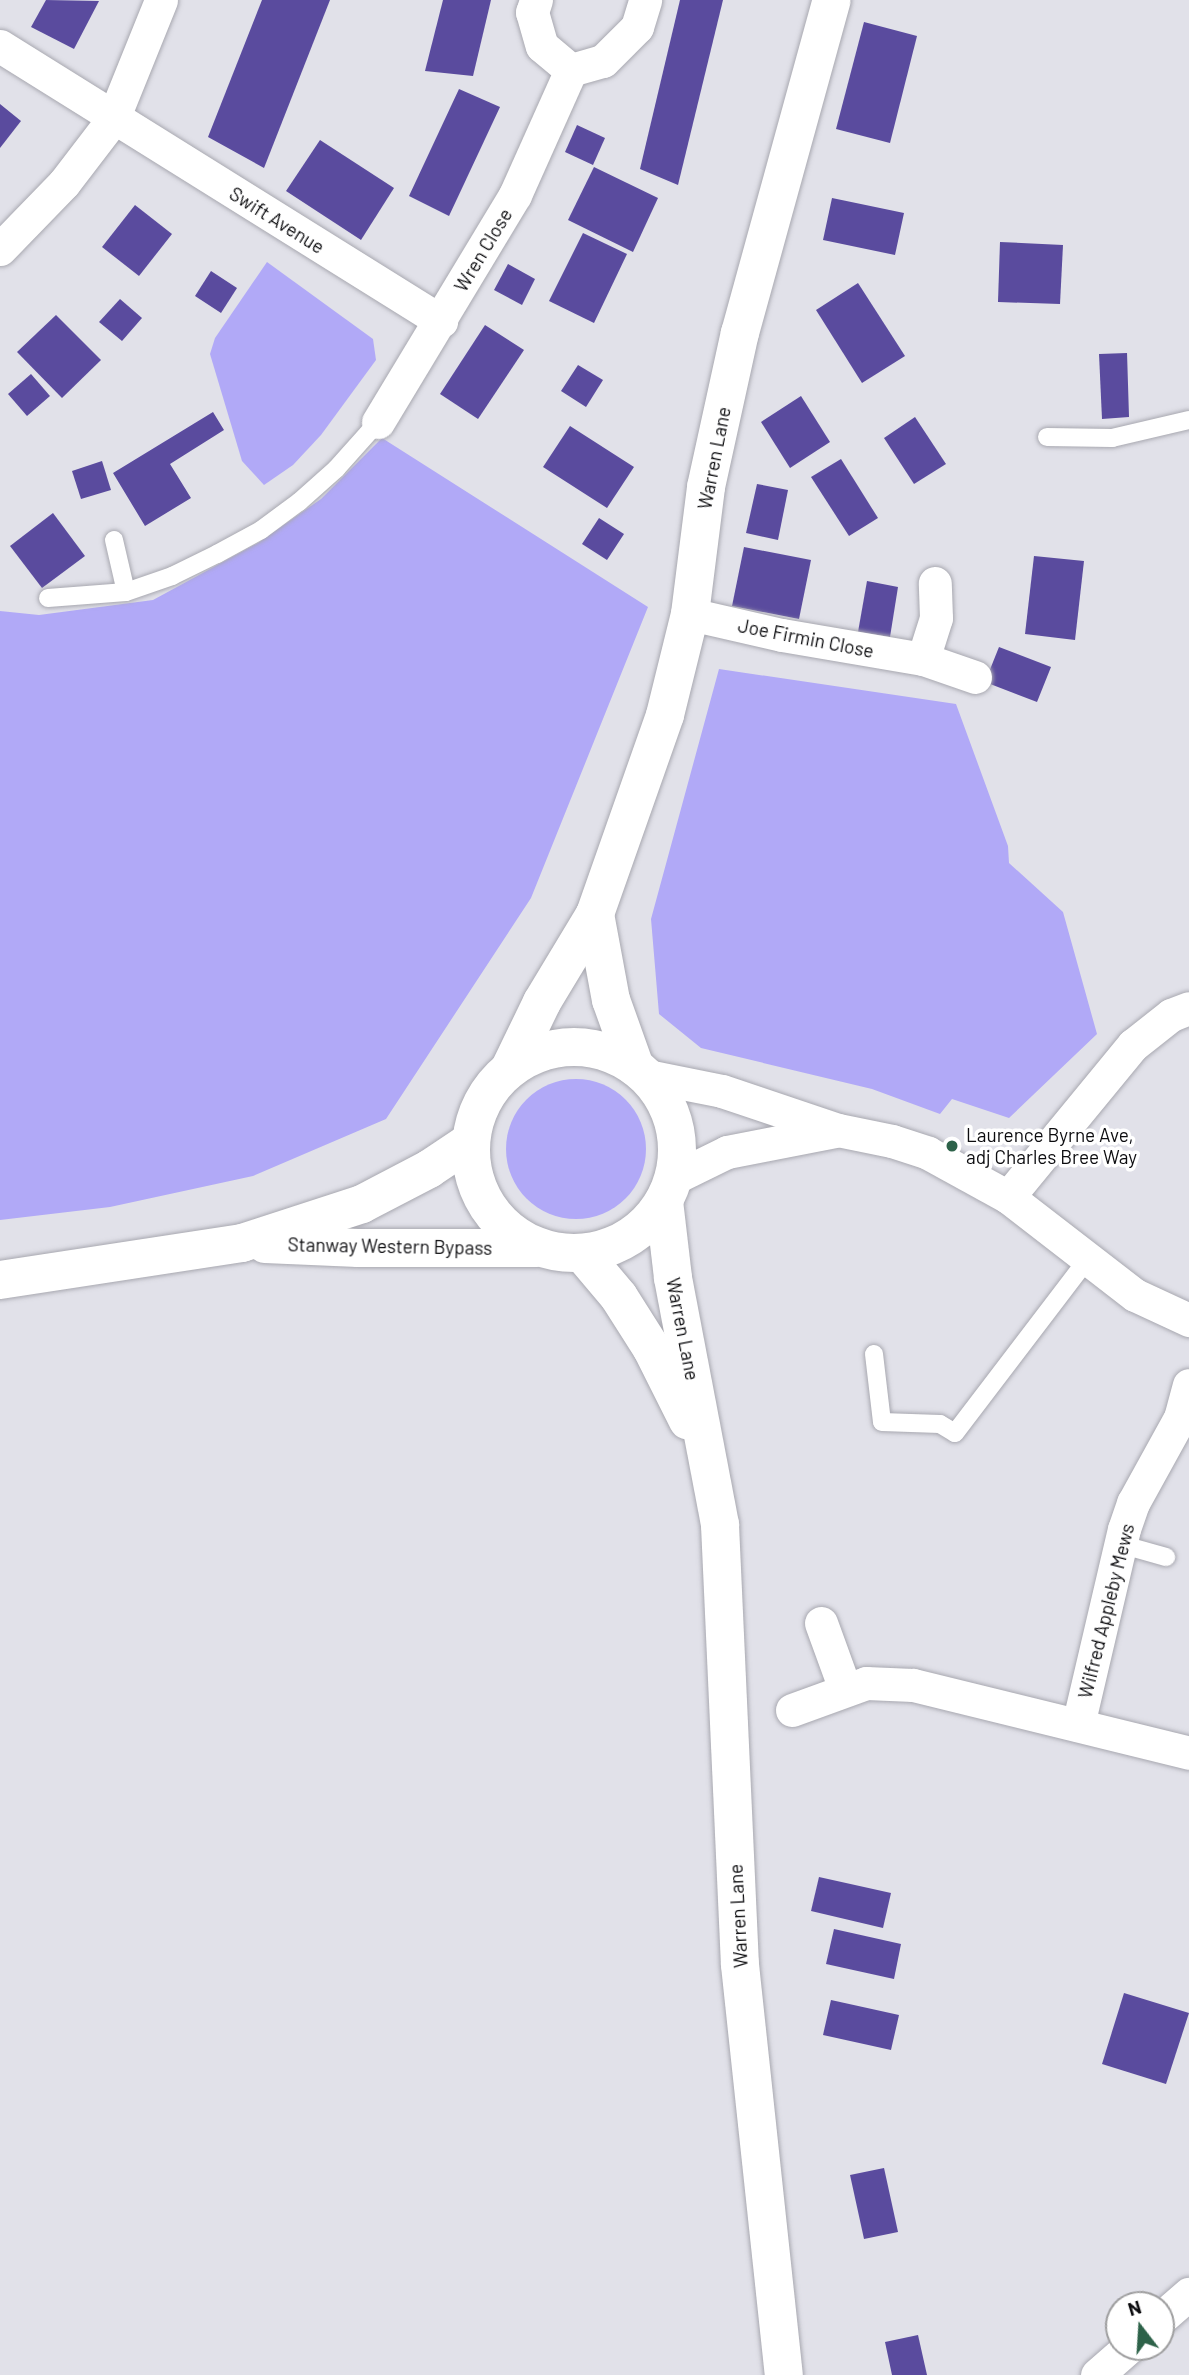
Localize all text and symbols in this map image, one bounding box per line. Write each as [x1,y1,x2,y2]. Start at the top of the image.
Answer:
street label: Swift Avenue [225,182,329,258]
street label: Wren Close [449,204,517,296]
street label: Warren Lane [693,405,735,511]
street label: Joe Firmin Close [736,614,876,662]
place label: Laurence Byrne Ave, adj Charles Bree Way [966,1124,1137,1168]
marker: Laurence Byrne Ave, adj Charles Bree Way [944,1138,960,1154]
street label: Stanway Western Bypass [287,1233,493,1259]
street label: Warren Lane [662,1276,704,1382]
street label: Wilfred Appleby Mews [1073,1521,1139,1701]
street label: Warren Lane [724,1863,752,1969]
north arrow [1105,2291,1175,2361]
text: N [1125,2295,1144,2320]

